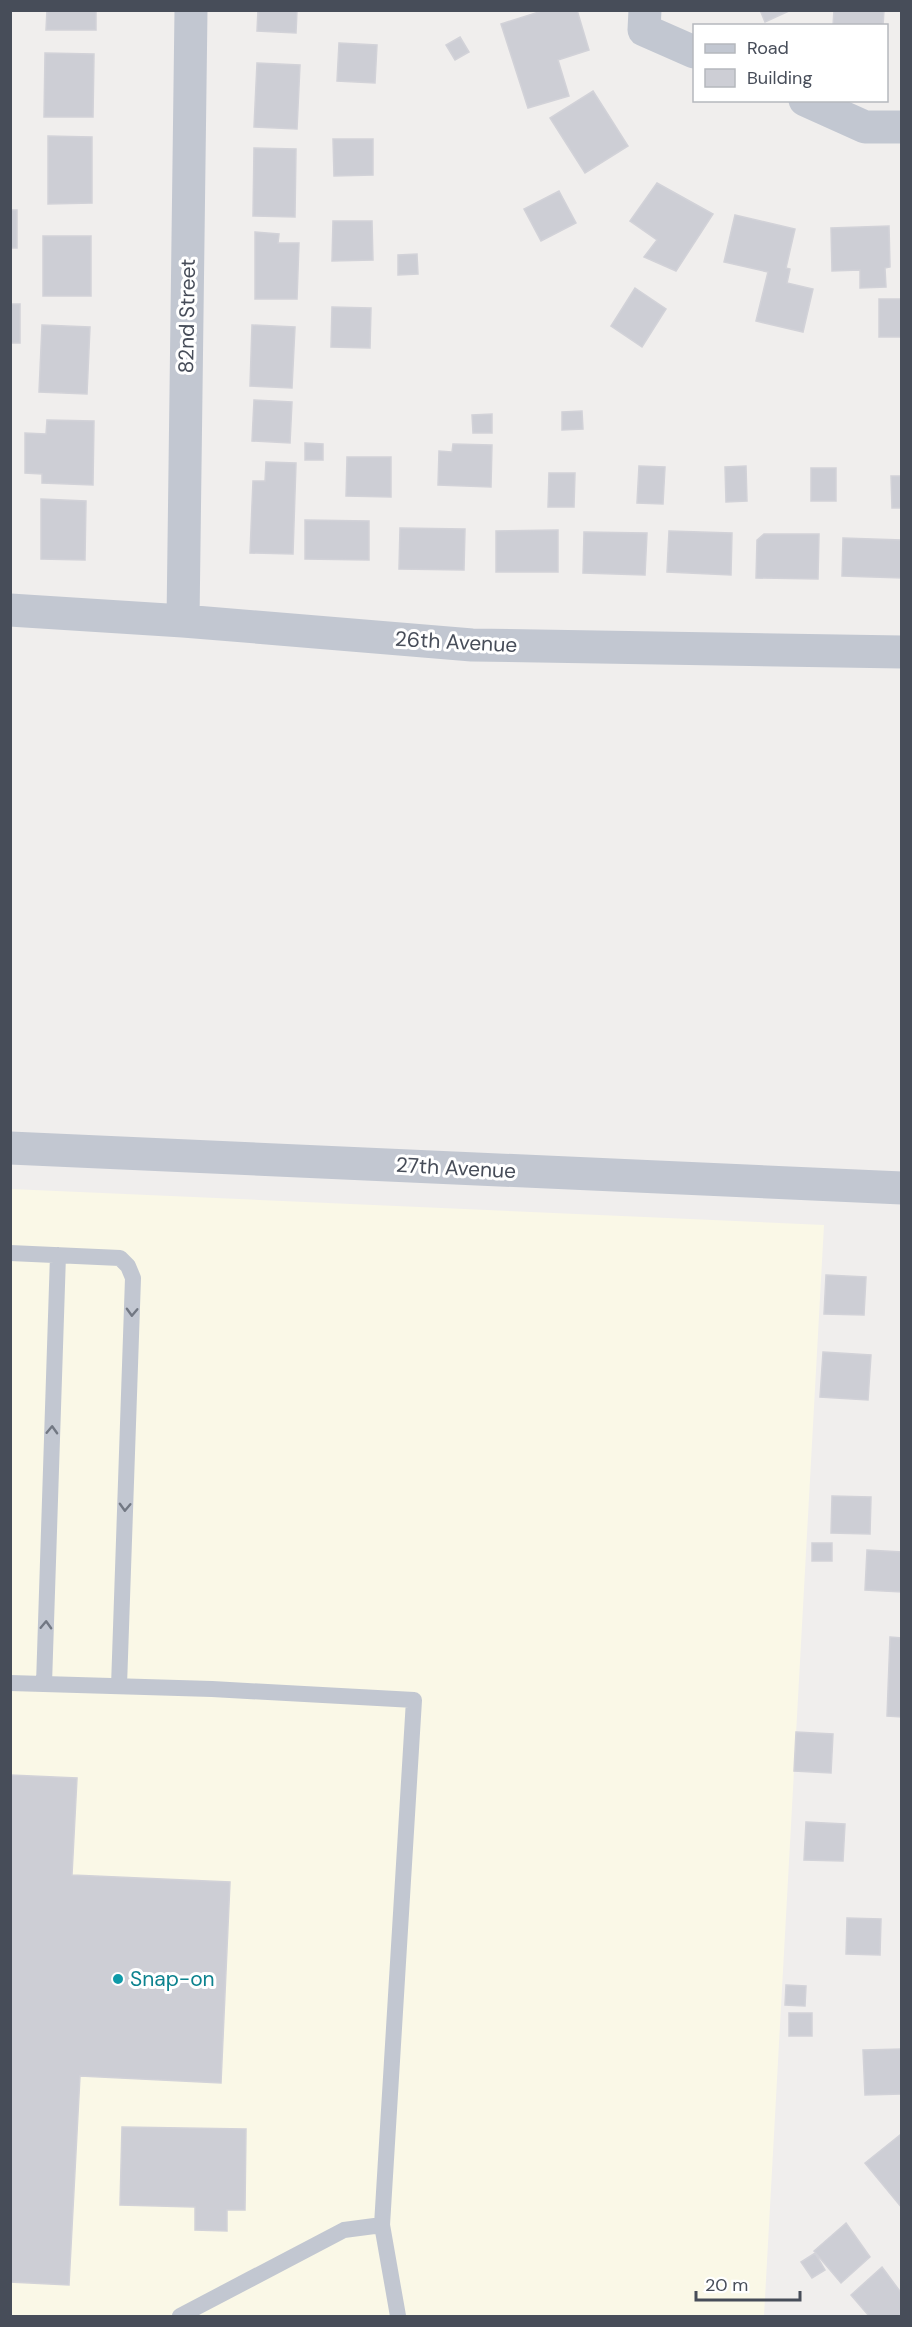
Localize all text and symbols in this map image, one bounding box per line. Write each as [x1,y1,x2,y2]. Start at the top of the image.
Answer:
legend [693,24,888,102]
text: Road [747,36,789,60]
text: Building [747,66,812,90]
street label: 82nd Street [172,258,202,374]
street label: 26th Avenue [394,625,518,659]
street label: 27th Avenue [395,1151,517,1185]
one-way arrow [125,1308,138,1317]
one-way arrow [46,1426,59,1435]
one-way arrow [118,1503,131,1512]
one-way arrow [40,1621,53,1630]
place label: Snap-on [130,1965,215,1993]
marker: Snap-on [111,1972,125,1986]
scale bar [696,2264,800,2302]
text: 20 m [705,2273,748,2297]

